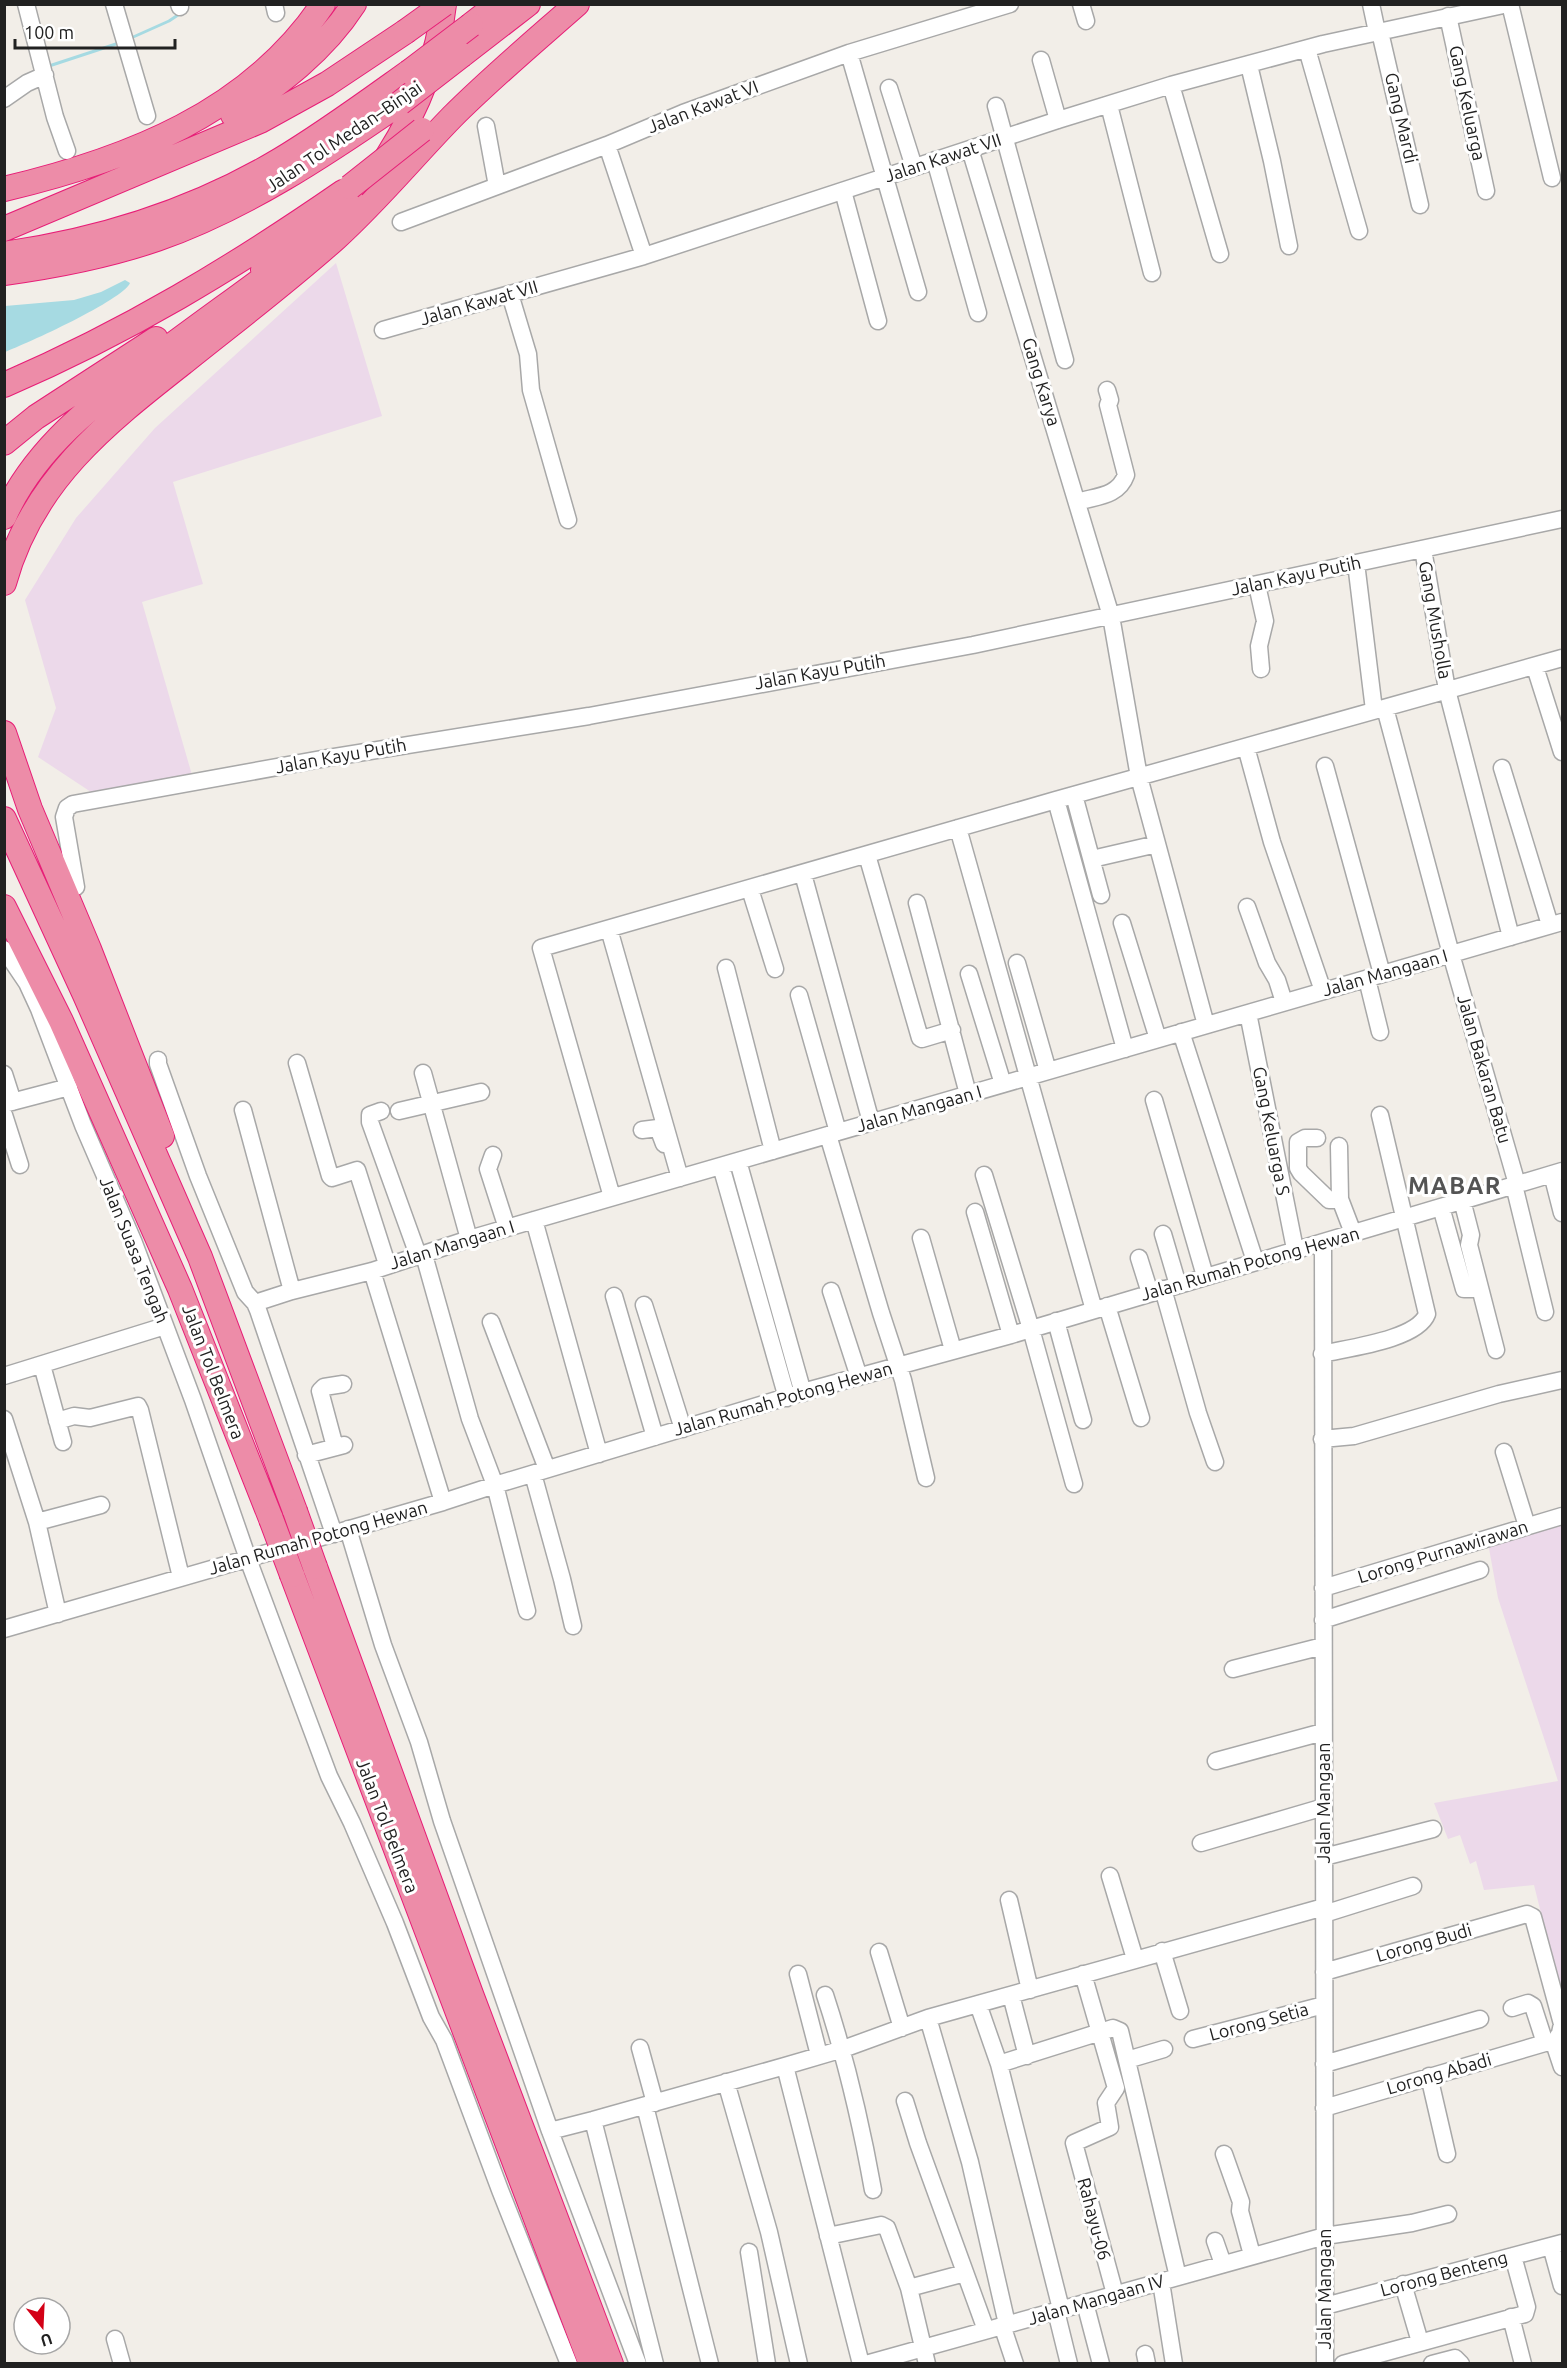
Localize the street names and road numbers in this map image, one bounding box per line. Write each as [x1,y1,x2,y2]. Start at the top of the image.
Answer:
street label: Gang Keluarga [1446,43,1490,162]
street label: Gang Mardi [1382,70,1422,165]
street label: Jalan Kawat VI [644,76,761,136]
street label: Jalan Tol Medan–Binjai [262,77,425,196]
street label: Jalan Kawat VII [882,129,1004,185]
street label: Jalan Kawat VII [417,276,540,328]
street label: Gang Karya [1019,335,1065,428]
street label: Jalan Kayu Putih [1229,551,1363,599]
street label: Gang Musholla [1416,559,1456,680]
street label: Jalan Kayu Putih [753,650,887,692]
street label: Jalan Kayu Putih [274,734,408,776]
street label: Jalan Mangaan I [1320,945,1450,1000]
street label: Jalan Bakaran Batu [1454,992,1516,1146]
street label: Gang Keluarga S [1250,1065,1294,1197]
street label: Jalan Mangaan I [854,1081,984,1136]
street label: Jalan Suasa Tengah [96,1174,173,1326]
street label: Jalan Mangaan I [387,1216,517,1273]
street label: Jalan Rumah Potong Hewan [1138,1222,1361,1304]
street label: Jalan Tol Belmera [179,1301,249,1442]
street label: Jalan Rumah Potong Hewan [671,1357,894,1439]
street label: Jalan Rumah Potong Hewan [206,1496,429,1578]
street label: Lorong Purnawirawan [1355,1516,1530,1586]
street label: Jalan Mangaan [1313,1743,1333,1863]
street label: Jalan Tol Belmera [353,1755,423,1896]
street label: Lorong Budi [1374,1919,1474,1965]
street label: Lorong Setia [1207,1998,1311,2044]
street label: Lorong Abadi [1384,2049,1493,2098]
street label: Rahayu-06 [1074,2175,1116,2262]
street label: Jalan Mangaan [1314,2229,1334,2349]
street label: Lorong Benteng [1378,2246,1510,2300]
street label: Jalan Mangaan IV [1025,2270,1167,2328]

